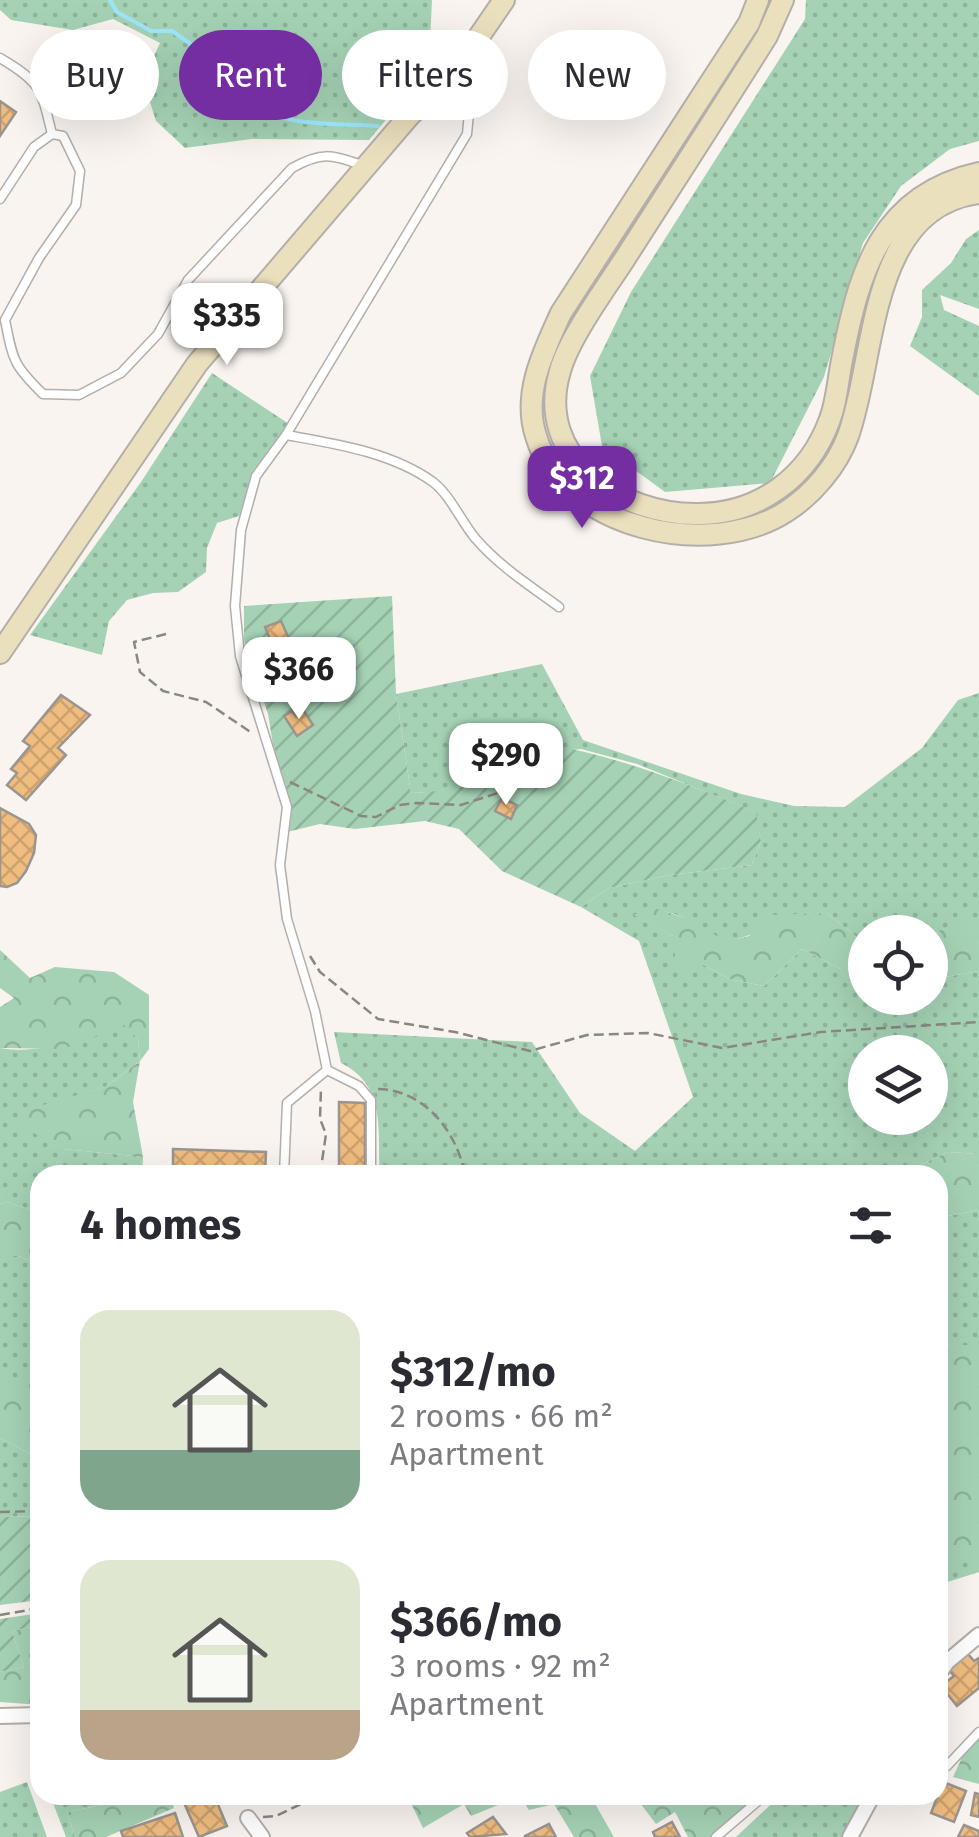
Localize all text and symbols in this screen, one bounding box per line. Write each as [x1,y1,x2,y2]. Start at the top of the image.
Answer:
chip: Buy [30,30,159,120]
chip: Rent [179,30,322,120]
chip: Filters [342,30,508,120]
chip: New [528,30,666,120]
pin: $335 [168,283,286,368]
text: $335 [193,296,261,334]
pin: $312 [523,446,641,531]
text: $312 [550,459,614,497]
pin: $366 [240,637,358,722]
text: $366 [264,650,334,688]
pin: $290 [447,723,565,808]
text: $290 [471,736,541,774]
map controls [848,915,948,1135]
button: locate [848,915,948,1015]
button: layers [848,1035,948,1135]
icon: filters [843,1198,898,1253]
text: 4 homes [80,1200,241,1250]
text: $312/mo [390,1347,556,1397]
icon: home [160,1350,280,1470]
text: 2 rooms · 66 m² [390,1397,613,1435]
text: Apartment [390,1435,544,1473]
text: $366/mo [390,1597,562,1647]
icon: home [160,1600,280,1720]
text: 3 rooms · 92 m² [390,1647,611,1685]
text: Apartment [390,1685,544,1723]

